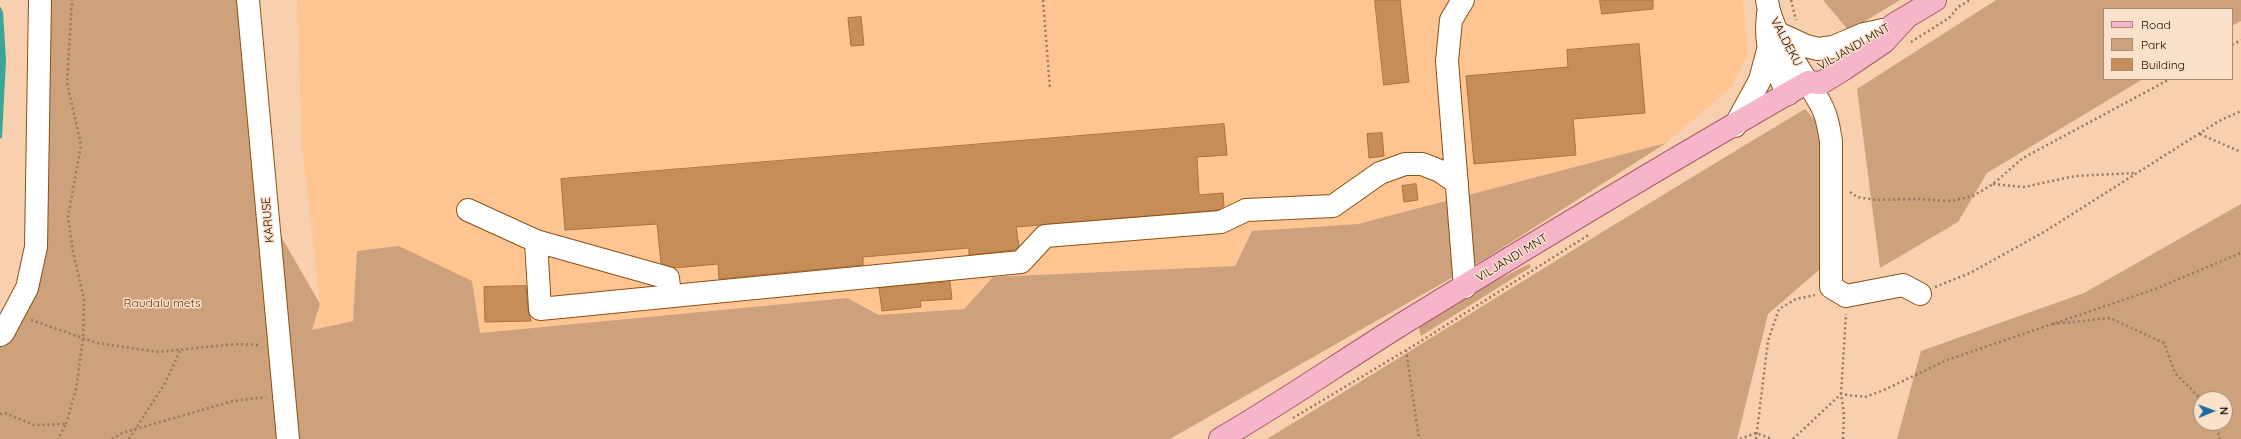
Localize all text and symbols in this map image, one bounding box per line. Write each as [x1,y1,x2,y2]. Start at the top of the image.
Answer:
legend [2103,8,2233,80]
street label: VALDEKU [1767,15,1805,69]
text: Road [2141,17,2171,32]
street label: VILJANDI MNT [1815,20,1893,74]
text: Park [2141,37,2166,52]
text: Building [2141,57,2185,72]
street label: KARUSE [259,197,277,243]
street label: VILJANDI MNT [1473,231,1551,285]
park label: Raudalu mets [123,296,201,310]
north arrow [2193,391,2233,431]
text: N [2217,407,2231,415]

